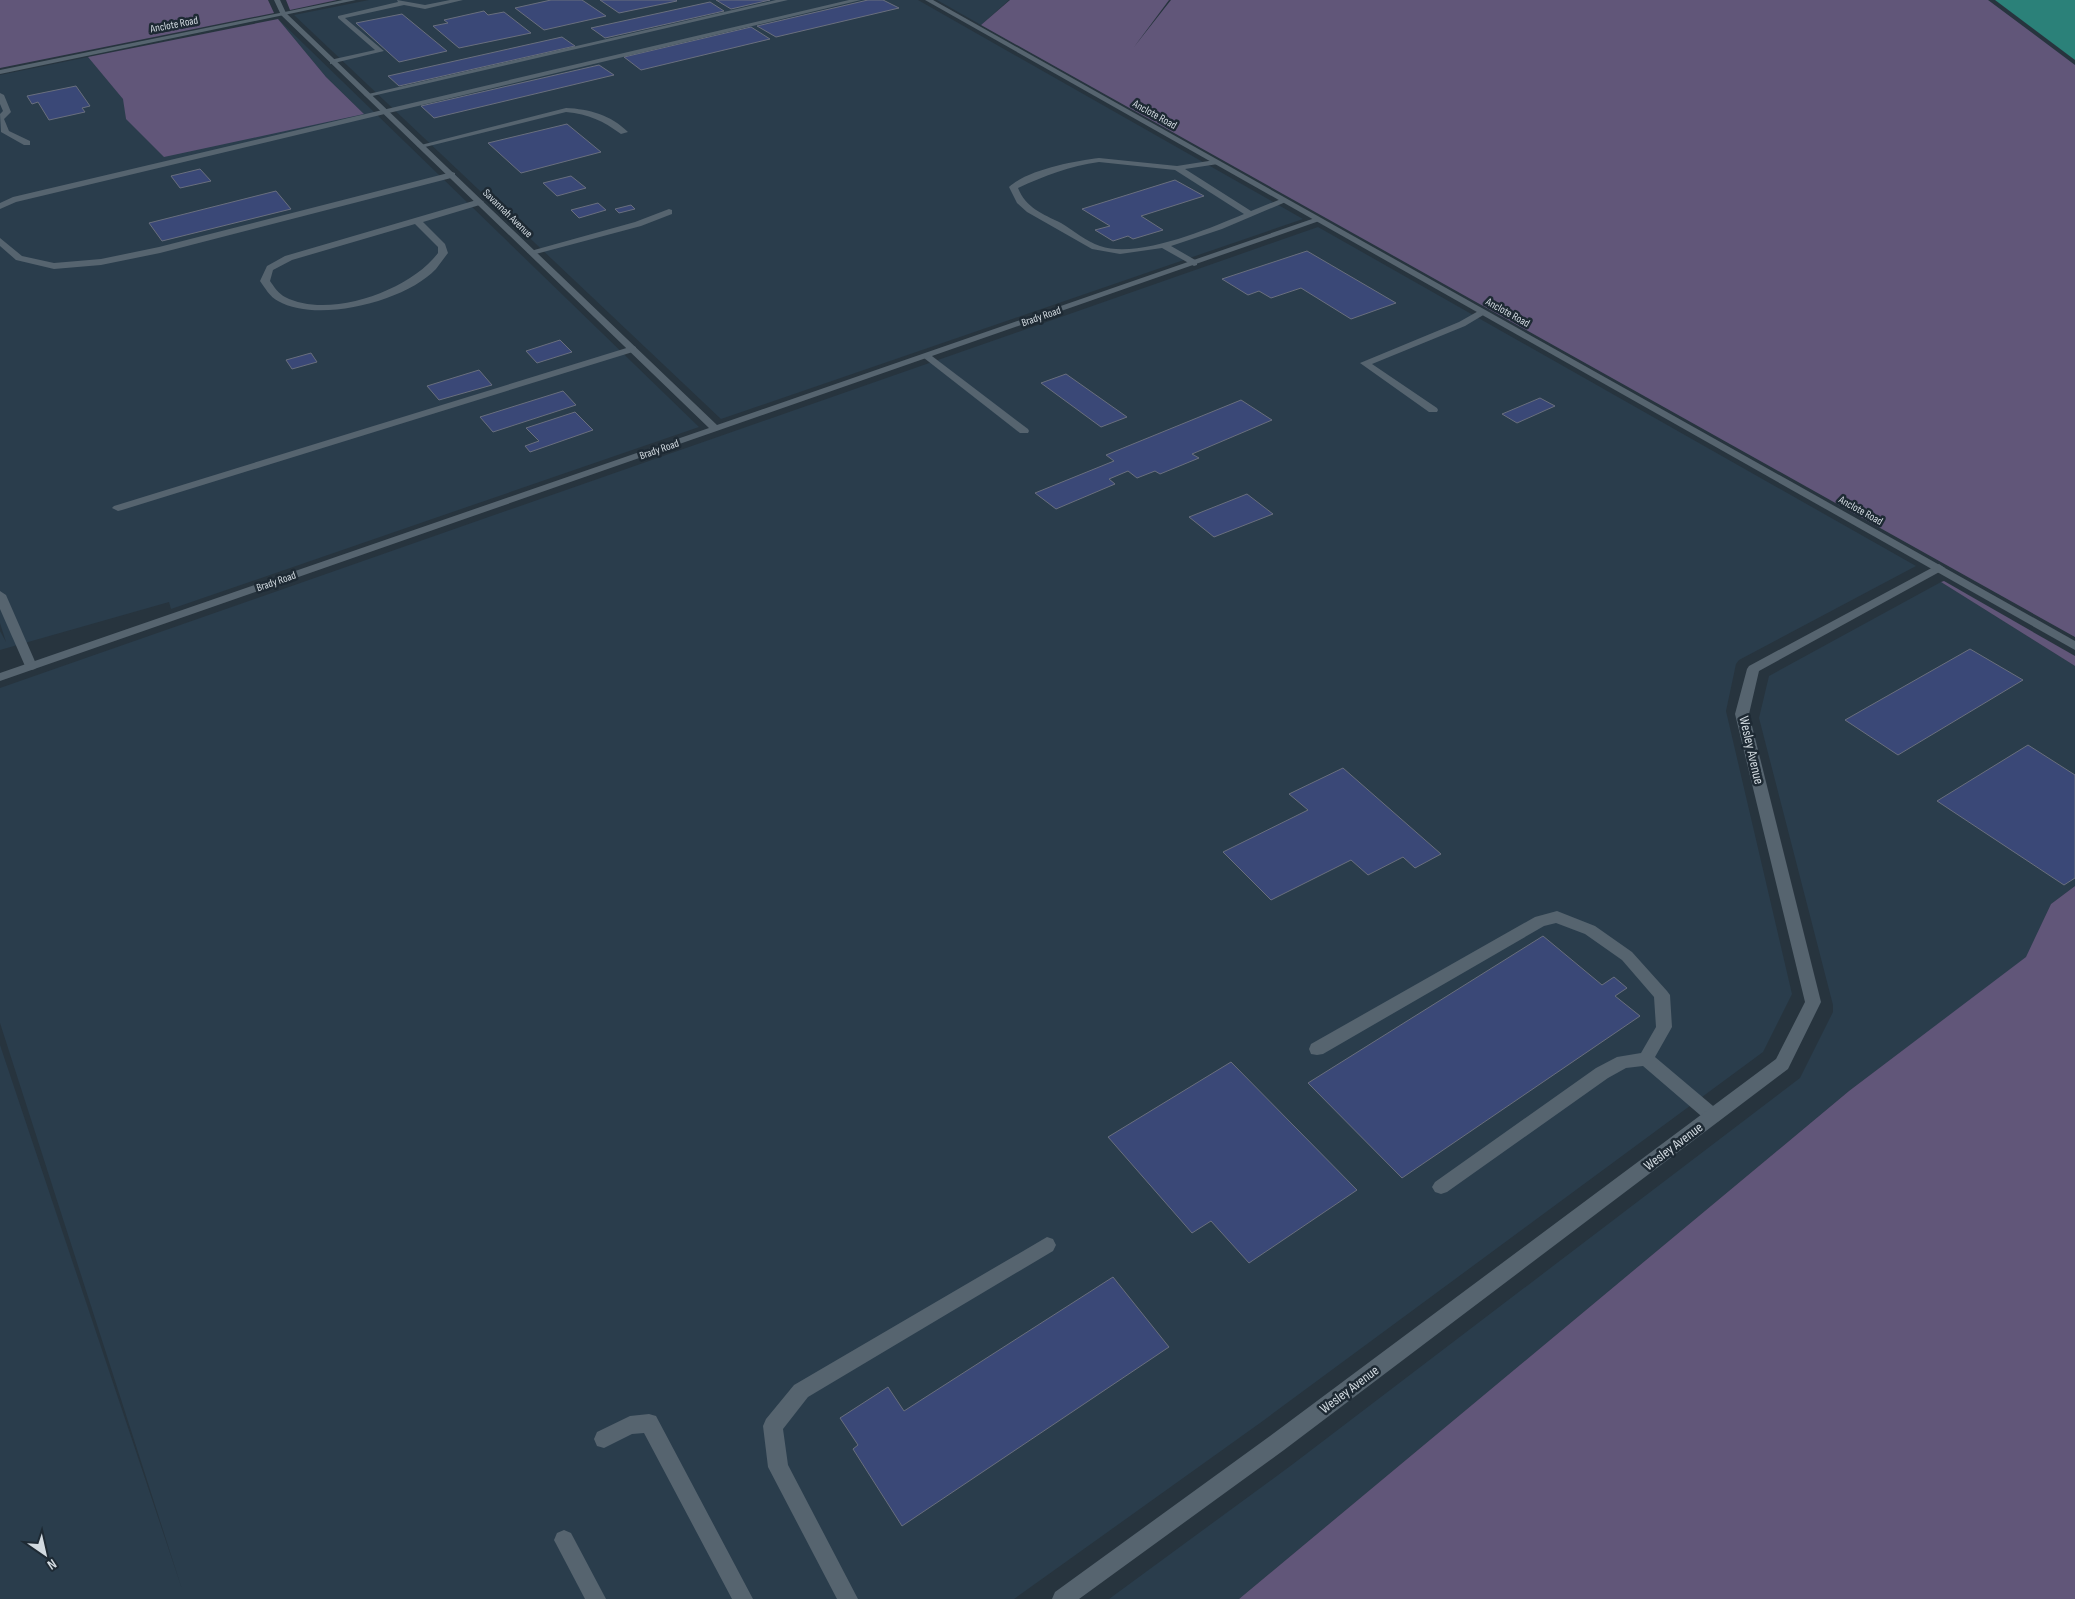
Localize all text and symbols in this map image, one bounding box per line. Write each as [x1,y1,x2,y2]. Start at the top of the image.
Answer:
street label: Anclote Road [148,13,199,36]
street label: Anclote Road [1130,97,1179,132]
street label: Savannah Avenue [480,186,535,240]
street label: Anclote Road [1483,295,1532,330]
street label: Brady Road [1020,304,1063,329]
street label: Brady Road [638,437,681,462]
street label: Anclote Road [1836,493,1885,528]
street label: Brady Road [255,569,298,594]
street label: Wesley Avenue [1735,714,1768,786]
street label: Wesley Avenue [1640,1119,1706,1174]
street label: Wesley Avenue [1316,1362,1382,1417]
north arrow [20,1529,70,1579]
text: N [44,1555,60,1574]

